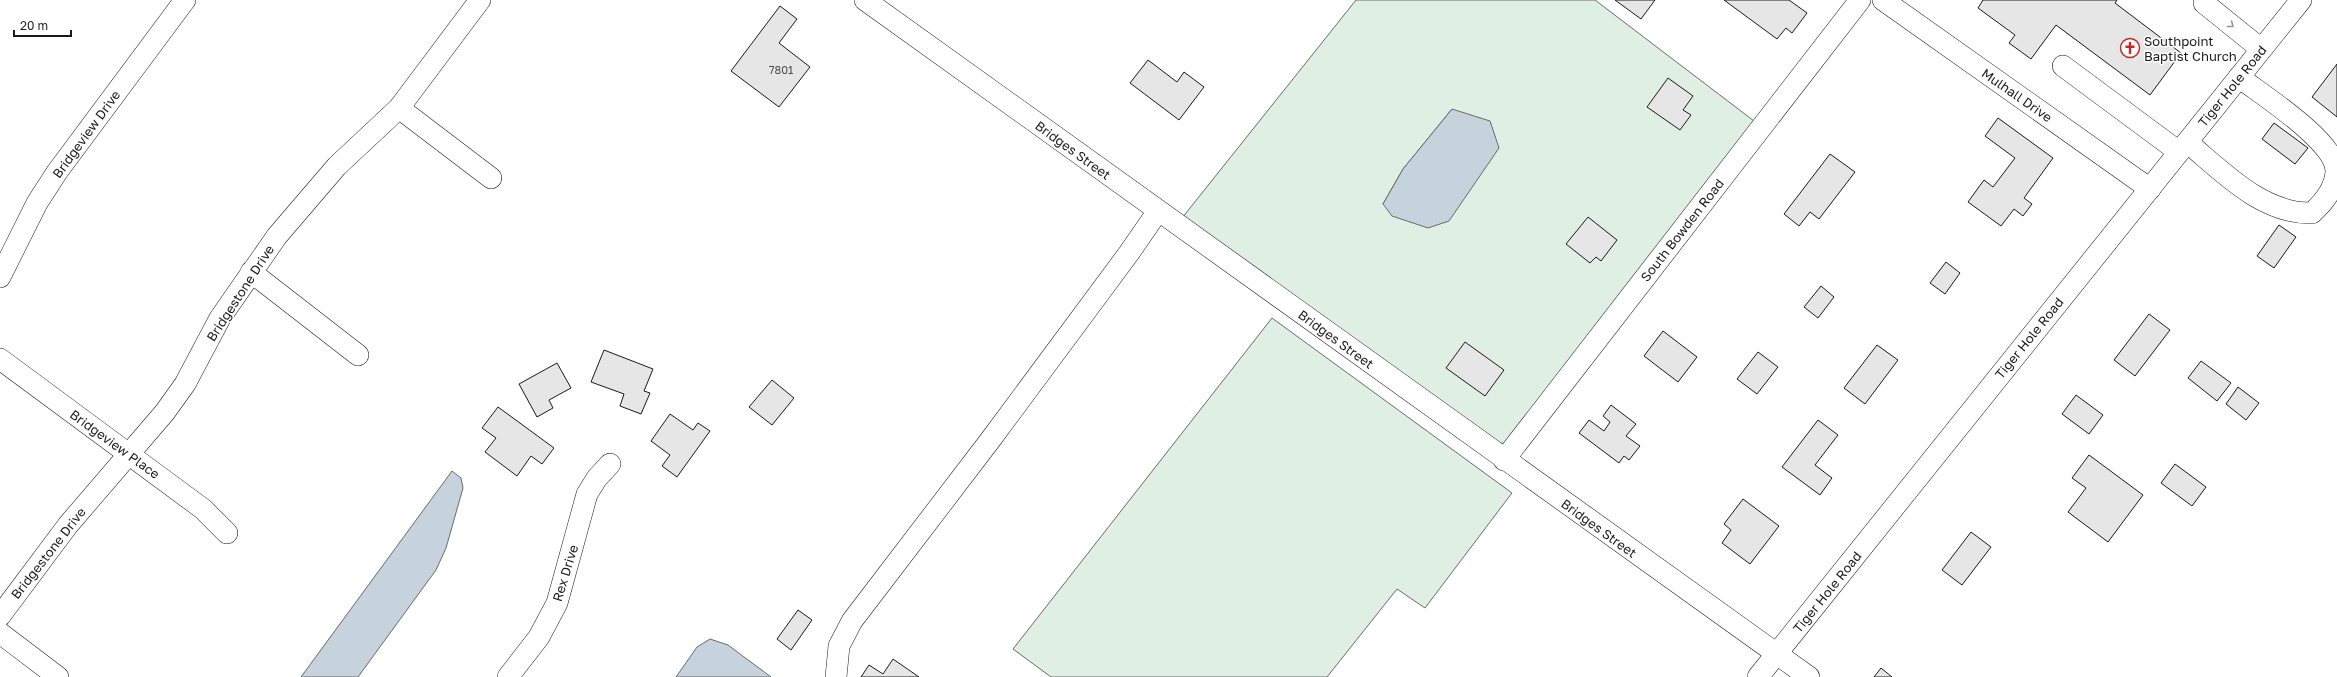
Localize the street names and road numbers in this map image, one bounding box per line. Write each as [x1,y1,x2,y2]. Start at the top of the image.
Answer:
street label: Tiger Hole Road [2194,42,2270,130]
street label: Mulhall Drive [1979,65,2055,125]
street label: Bridgeview Drive [49,87,123,181]
street label: Bridges Street [1032,117,1114,183]
street label: South Bowden Road [1637,175,1727,285]
street label: Bridgestone Drive [203,242,277,344]
street label: Tiger Hole Road [1991,294,2067,382]
street label: Bridges Street [1295,306,1377,372]
street label: Bridgeview Place [67,406,163,482]
street label: Bridges Street [1558,495,1640,561]
street label: Bridgestone Drive [7,504,89,602]
street label: Rex Drive [549,543,581,603]
street label: Tiger Hole Road [1789,548,1865,636]

